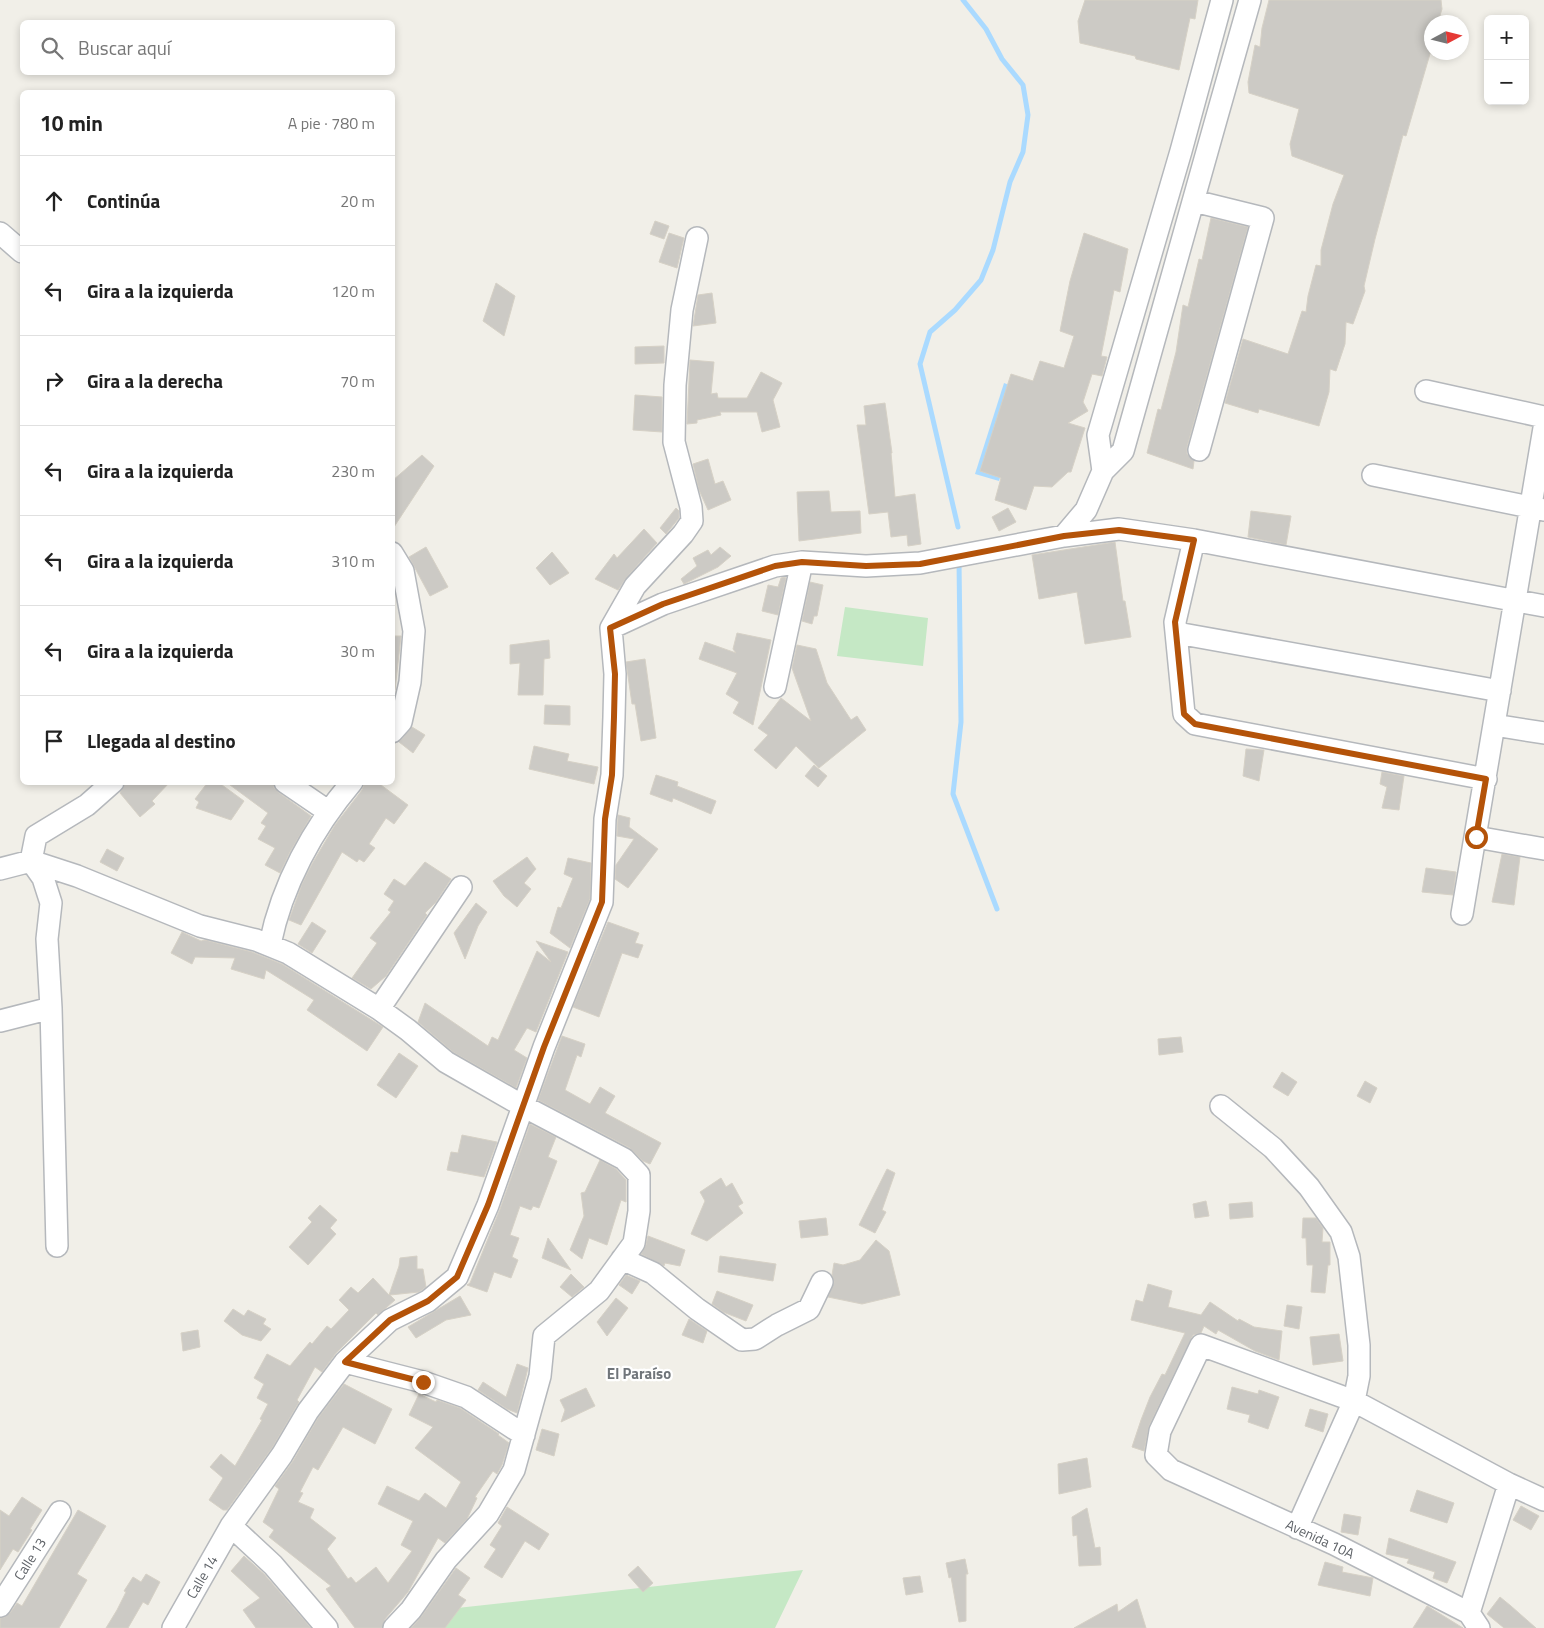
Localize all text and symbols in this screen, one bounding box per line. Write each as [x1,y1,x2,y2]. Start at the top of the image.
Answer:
north arrow [1424,15,1469,60]
map controls [1484,15,1529,105]
button: + [1484,15,1529,60]
search box [20,20,395,75]
text: Buscar aquí [78,33,171,62]
icon: search [38,34,66,62]
button: − [1484,60,1529,105]
text: 10 min [40,107,103,139]
text: A pie · 780 m [288,111,375,135]
text: Continúa [87,186,160,215]
icon: ahead [40,187,68,215]
text: 20 m [340,189,375,213]
text: Gira a la izquierda [87,276,234,305]
icon: left [40,277,68,305]
text: 120 m [331,279,375,303]
text: Gira a la derecha [87,366,223,395]
icon: right [40,367,68,395]
text: 70 m [340,369,375,393]
text: Gira a la izquierda [87,456,234,485]
icon: left [40,457,68,485]
text: 230 m [331,459,375,483]
text: Gira a la izquierda [87,546,234,575]
icon: left [40,547,68,575]
text: 310 m [331,549,375,573]
text: Gira a la izquierda [87,636,234,665]
icon: left [40,637,68,665]
text: 30 m [340,639,375,663]
text: Llegada al destino [87,726,236,755]
icon: arrive [40,727,68,755]
route start [1465,826,1488,849]
district label: El Paraíso [607,1362,671,1385]
route end [412,1371,435,1394]
street label: Avenida 10A [1282,1513,1359,1564]
street label: Calle 13 [8,1533,51,1584]
street label: Calle 14 [181,1551,222,1602]

